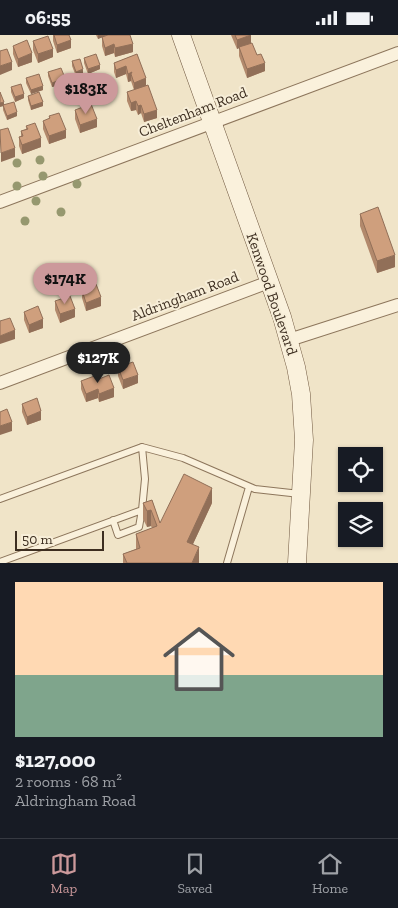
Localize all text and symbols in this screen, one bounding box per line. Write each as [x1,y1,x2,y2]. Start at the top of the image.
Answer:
text: 06:55 [25,6,71,29]
pin: $183K [51,73,121,115]
text: $183K [65,79,107,98]
street label: Cheltenham Road [136,83,250,141]
street label: Kenwood Boulevard [243,230,302,358]
pin: $174K [30,263,100,305]
street label: Aldringham Road [129,267,242,325]
text: $174K [44,269,86,288]
pin: $127K [63,341,133,384]
text: $127K [77,348,119,367]
map controls [338,447,383,547]
button: locate [338,447,383,492]
button: layers [338,502,383,547]
scale bar [15,528,104,551]
text: 50 m [22,531,53,548]
icon: home [154,614,244,704]
text: $127,000 [15,747,96,772]
text: 2 rooms · 68 m² [15,772,122,791]
text: Aldringham Road [15,791,136,810]
tab: Map [50,850,78,897]
tab: Saved [177,850,212,897]
tab: Home [312,850,348,897]

